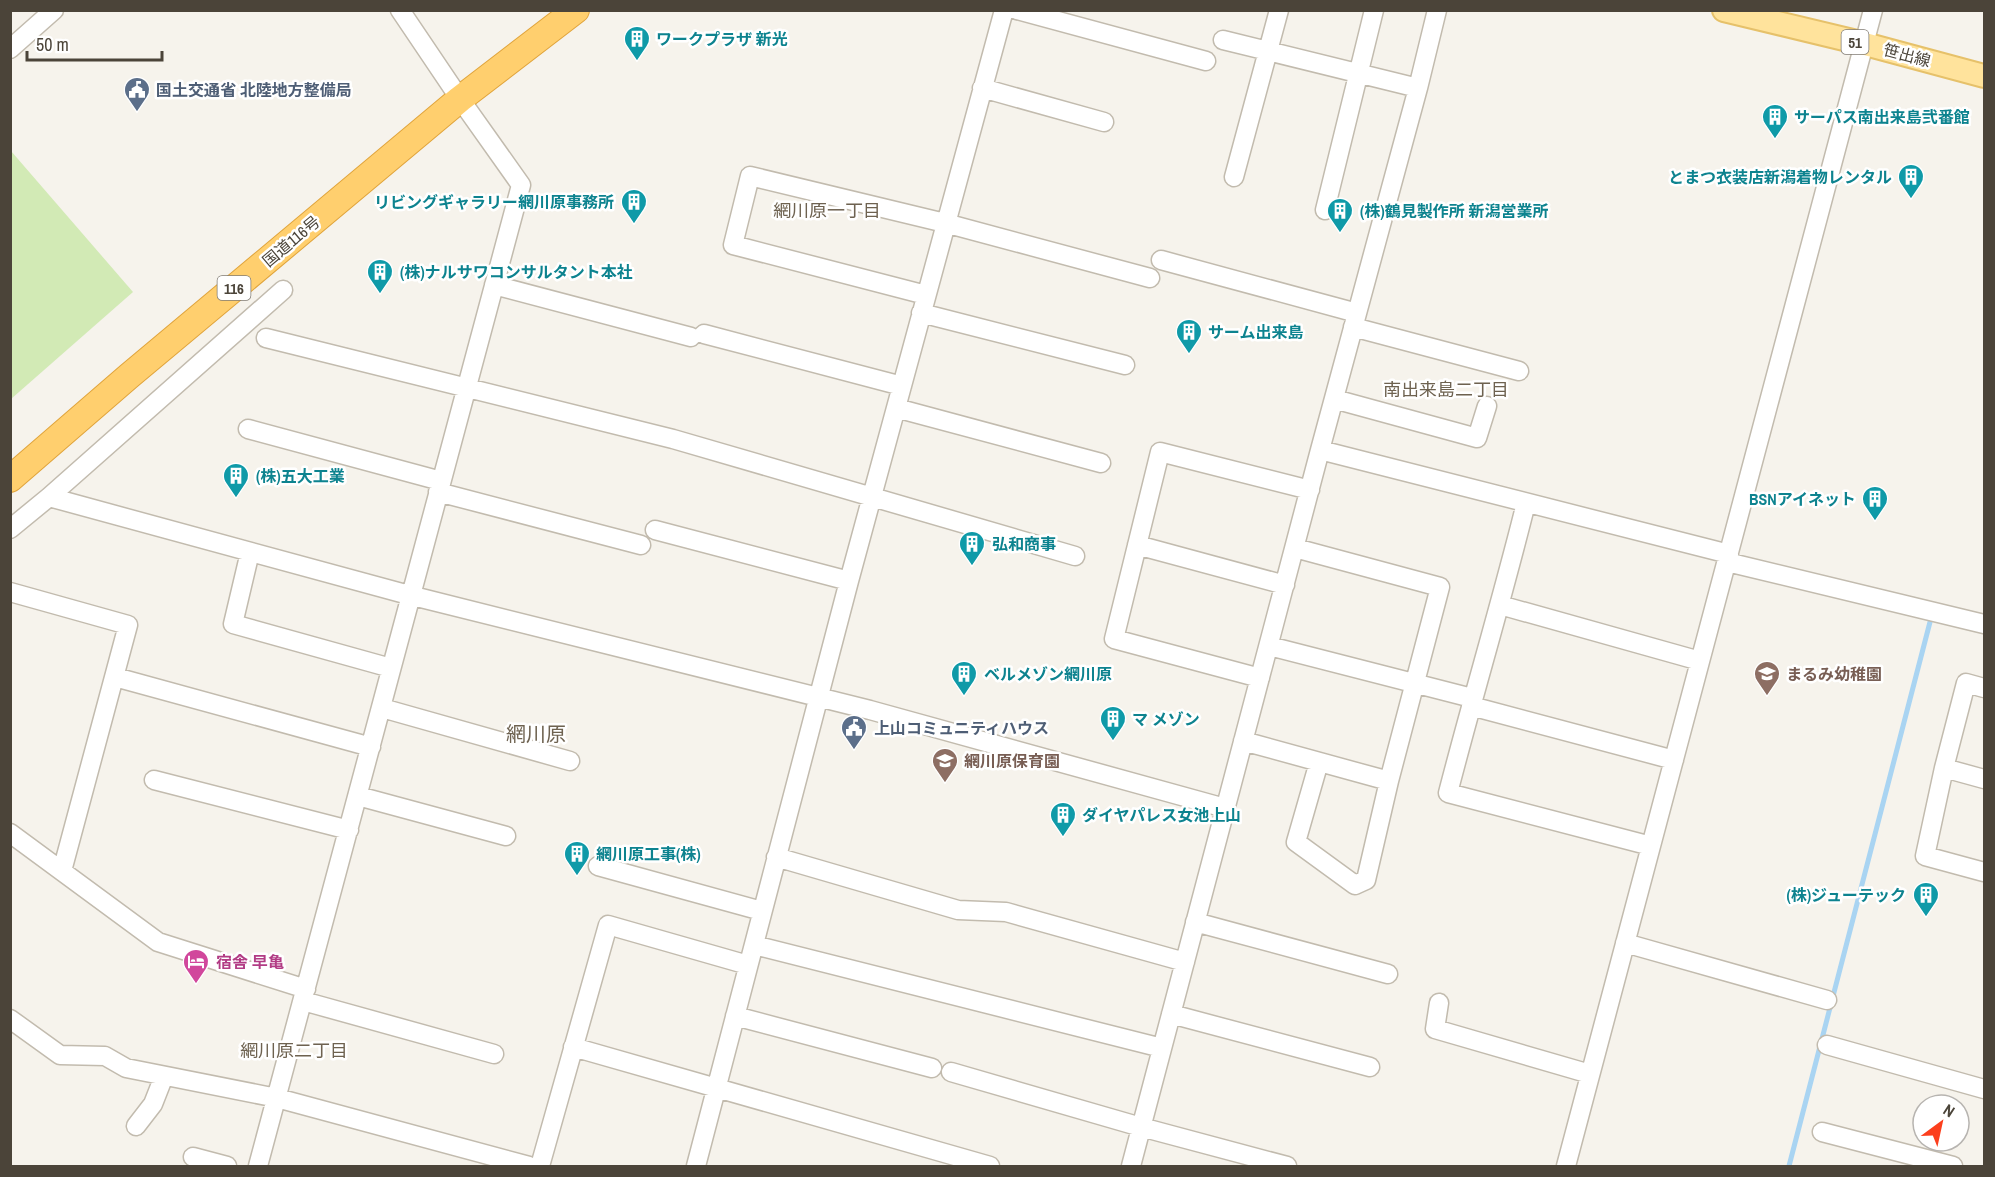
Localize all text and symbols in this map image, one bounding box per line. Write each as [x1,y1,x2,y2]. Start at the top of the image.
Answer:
scale bar [27,24,162,62]
building icon: ワークプラザ 新光 [622,24,652,62]
place label: ワークプラザ 新光 [656,28,788,50]
road number: 51 [1842,30,1868,54]
text: 50 m [36,32,69,57]
street label: 笹出線 [1881,38,1933,72]
public building icon: 国土交通省 北陸地方整備局 [122,75,152,113]
place label: 国土交通省 北陸地方整備局 [156,79,352,101]
building icon: サーパス南出来島弐番館 [1760,102,1790,140]
place label: サーパス南出来島弐番館 [1794,106,1970,128]
building icon: とまつ衣装店新潟着物レンタル [1896,162,1926,200]
place label: とまつ衣装店新潟着物レンタル [1668,166,1892,188]
building icon: リビングギャラリー網川原事務所 [619,187,649,225]
place label: リビングギャラリー網川原事務所 [374,191,614,213]
building icon: (株)鶴見製作所 新潟営業所 [1325,196,1355,234]
district label: 網川原一丁目 [773,198,881,223]
place label: (株)鶴見製作所 新潟営業所 [1360,200,1548,222]
street label: 国道116号 [258,210,324,272]
building icon: (株)ナルサワコンサルタント本社 [365,257,395,295]
place label: (株)ナルサワコンサルタント本社 [400,261,633,283]
road number: 116 [218,276,250,300]
building icon: サーム出来島 [1174,317,1204,355]
place label: サーム出来島 [1208,321,1304,343]
district label: 南出来島二丁目 [1383,377,1509,402]
building icon: (株)五大工業 [221,461,251,499]
place label: (株)五大工業 [256,465,345,487]
building icon: BSNアイネット [1860,484,1890,522]
place label: BSNアイネット [1749,488,1856,510]
building icon: 弘和商事 [957,529,987,567]
place label: 弘和商事 [992,533,1056,555]
building icon: ベルメゾン網川原 [949,659,979,697]
school or university icon: まるみ幼稚園 [1752,659,1782,697]
place label: ベルメゾン網川原 [984,663,1112,685]
place label: まるみ幼稚園 [1786,663,1882,685]
building icon: マ メゾン [1098,704,1128,742]
place label: マ メゾン [1132,708,1200,730]
public building icon: 上山コミュニティハウス [839,713,869,751]
place label: 上山コミュニティハウス [874,717,1049,739]
district label: 網川原 [506,720,566,747]
school or university icon: 網川原保育園 [930,746,960,784]
place label: 網川原保育園 [964,750,1060,772]
building icon: ダイヤパレス女池上山 [1048,800,1078,838]
place label: ダイヤパレス女池上山 [1082,804,1241,826]
building icon: 網川原工事(株) [562,839,592,877]
place label: 網川原工事(株) [596,843,701,865]
building icon: (株)ジューテック [1911,880,1941,918]
place label: (株)ジューテック [1786,884,1906,906]
hotel icon: 宿舎 早亀 [181,947,211,985]
place label: 宿舎 早亀 [216,951,284,973]
district label: 網川原二丁目 [240,1038,348,1063]
north arrow [1911,1093,1971,1153]
text: N [1939,1099,1959,1122]

